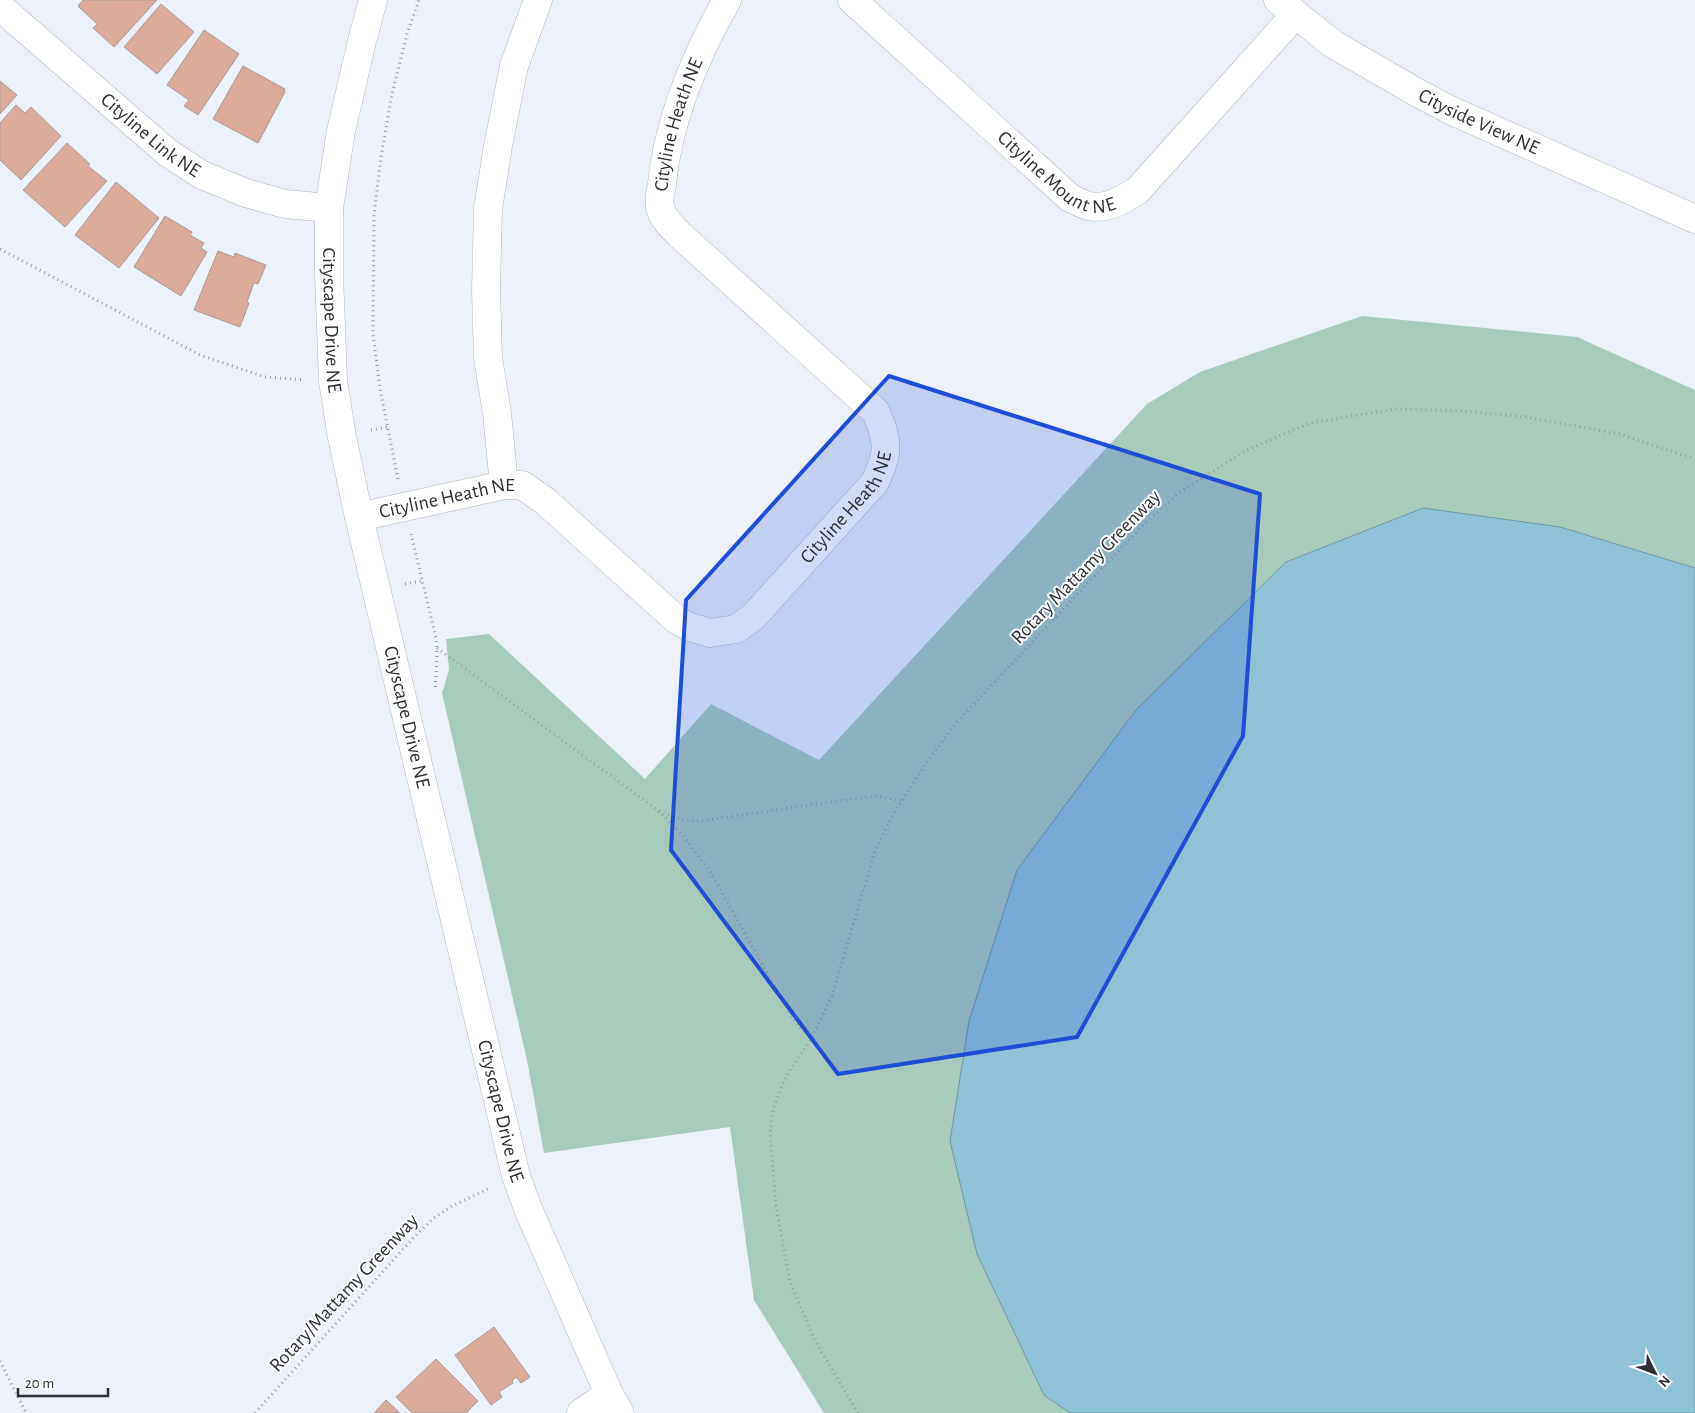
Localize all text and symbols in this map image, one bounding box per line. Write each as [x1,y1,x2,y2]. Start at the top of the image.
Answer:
street label: Cityline Heath NE [651,55,707,193]
street label: Cityside View NE [1415,85,1543,159]
street label: Cityline Link NE [97,89,204,181]
street label: Cityline Mount NE [994,127,1118,217]
street label: Cityscape Drive NE [319,248,345,395]
street label: Cityline Heath NE [797,449,895,567]
street label: Cityline Heath NE [377,475,515,522]
street label: Rotary Mattamy Greenway [1007,486,1165,648]
street label: Cityscape Drive NE [380,644,433,790]
street label: Cityscape Drive NE [474,1038,528,1185]
street label: Rotary/Mattamy Greenway [266,1210,422,1376]
north arrow [1630,1348,1680,1398]
scale bar [18,1366,108,1398]
text: N [1655,1373,1672,1389]
text: 20 m [25,1376,54,1391]

